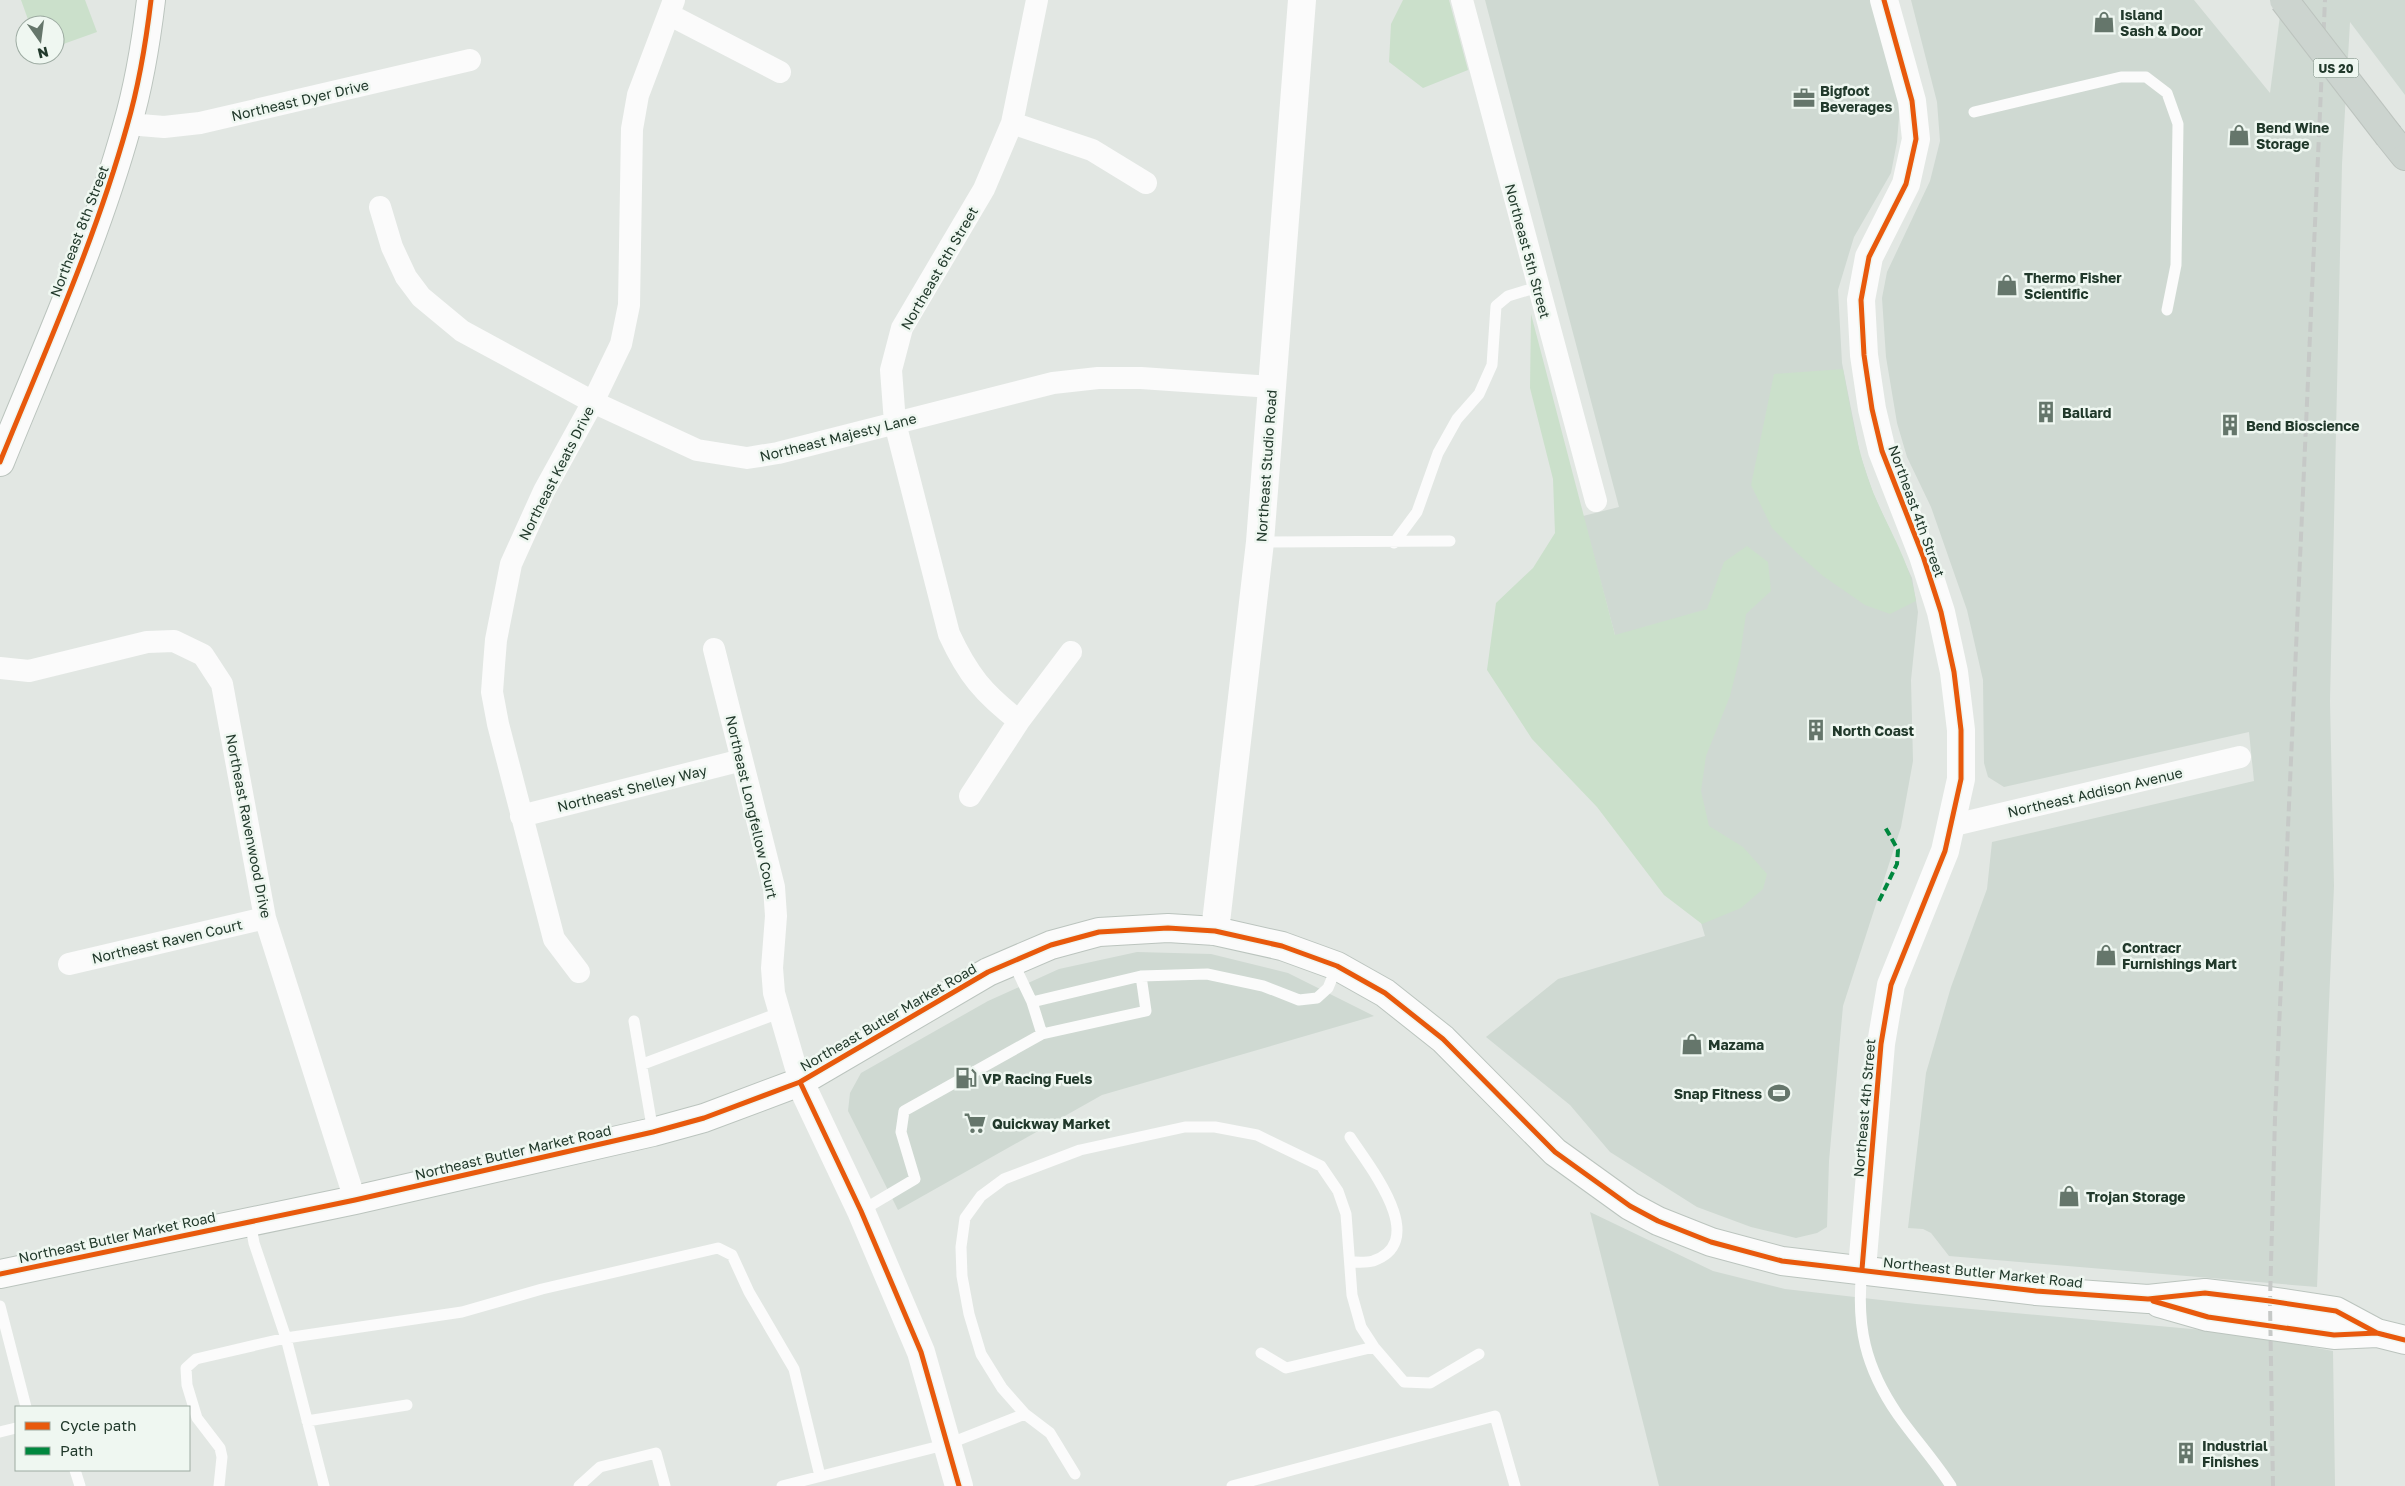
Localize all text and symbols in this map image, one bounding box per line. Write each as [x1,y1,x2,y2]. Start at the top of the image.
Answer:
place label: Island Sash & Door [2120,6,2204,39]
shop icon: Island Sash & Door [2091,9,2117,35]
north arrow [15,15,65,65]
text: N [36,44,50,63]
road number: US 20 [2314,58,2358,78]
street label: Northeast Dyer Drive [230,76,370,124]
place label: Bigfoot Beverages [1820,82,1892,115]
office icon: Bigfoot Beverages [1791,85,1817,111]
place label: Bend Wine Storage [2256,119,2329,152]
shop icon: Bend Wine Storage [2226,122,2252,148]
street label: Northeast 8th Street [46,163,112,299]
street label: Northeast 5th Street [1502,182,1554,320]
street label: Northeast 6th Street [897,203,981,333]
place label: Thermo Fisher Scientific [2024,269,2122,302]
shop icon: Thermo Fisher Scientific [1994,272,2020,298]
street label: Northeast Studio Road [1252,389,1280,543]
building icon: Ballard [2033,399,2059,425]
street label: Northeast Keats Drive [515,403,597,543]
place label: Ballard [2062,404,2111,421]
street label: Northeast Majesty Lane [758,409,918,465]
building icon: Bend Bioscience [2217,412,2243,438]
place label: Bend Bioscience [2246,417,2360,434]
street label: Northeast 4th Street [1885,443,1949,579]
street label: Northeast Longfellow Court [723,714,781,900]
building icon: North Coast [1803,717,1829,743]
place label: North Coast [1832,722,1915,739]
street label: Northeast Ravenwood Drive [223,732,275,920]
street label: Northeast Shelley Way [555,761,709,815]
street label: Northeast Addison Avenue [2006,764,2184,820]
street label: Northeast Raven Court [90,915,244,967]
place label: Contracr Furnishings Mart [2122,939,2237,972]
shop icon: Contracr Furnishings Mart [2093,942,2119,968]
street label: Northeast Butler Market Road [797,959,979,1075]
shop icon: Mazama [1679,1031,1705,1057]
place label: Mazama [1708,1036,1764,1053]
street label: Northeast 4th Street [1849,1038,1879,1178]
fuel station icon: VP Racing Fuels [953,1065,979,1091]
place label: VP Racing Fuels [982,1070,1093,1087]
sports icon: Snap Fitness [1766,1080,1792,1106]
place label: Snap Fitness [1674,1085,1762,1102]
supermarket icon: Quickway Market [962,1110,988,1136]
place label: Quickway Market [992,1115,1110,1132]
street label: Northeast Butler Market Road [413,1121,613,1183]
shop icon: Trojan Storage [2056,1183,2082,1209]
place label: Trojan Storage [2086,1188,2186,1205]
street label: Northeast Butler Market Road [17,1208,217,1266]
street label: Northeast Butler Market Road [1882,1253,2084,1291]
legend [15,1406,190,1471]
text: Cycle path [60,1416,136,1434]
place label: Industrial Finishes [2202,1437,2268,1470]
building icon: Industrial Finishes [2173,1440,2199,1466]
text: Path [60,1441,93,1459]

